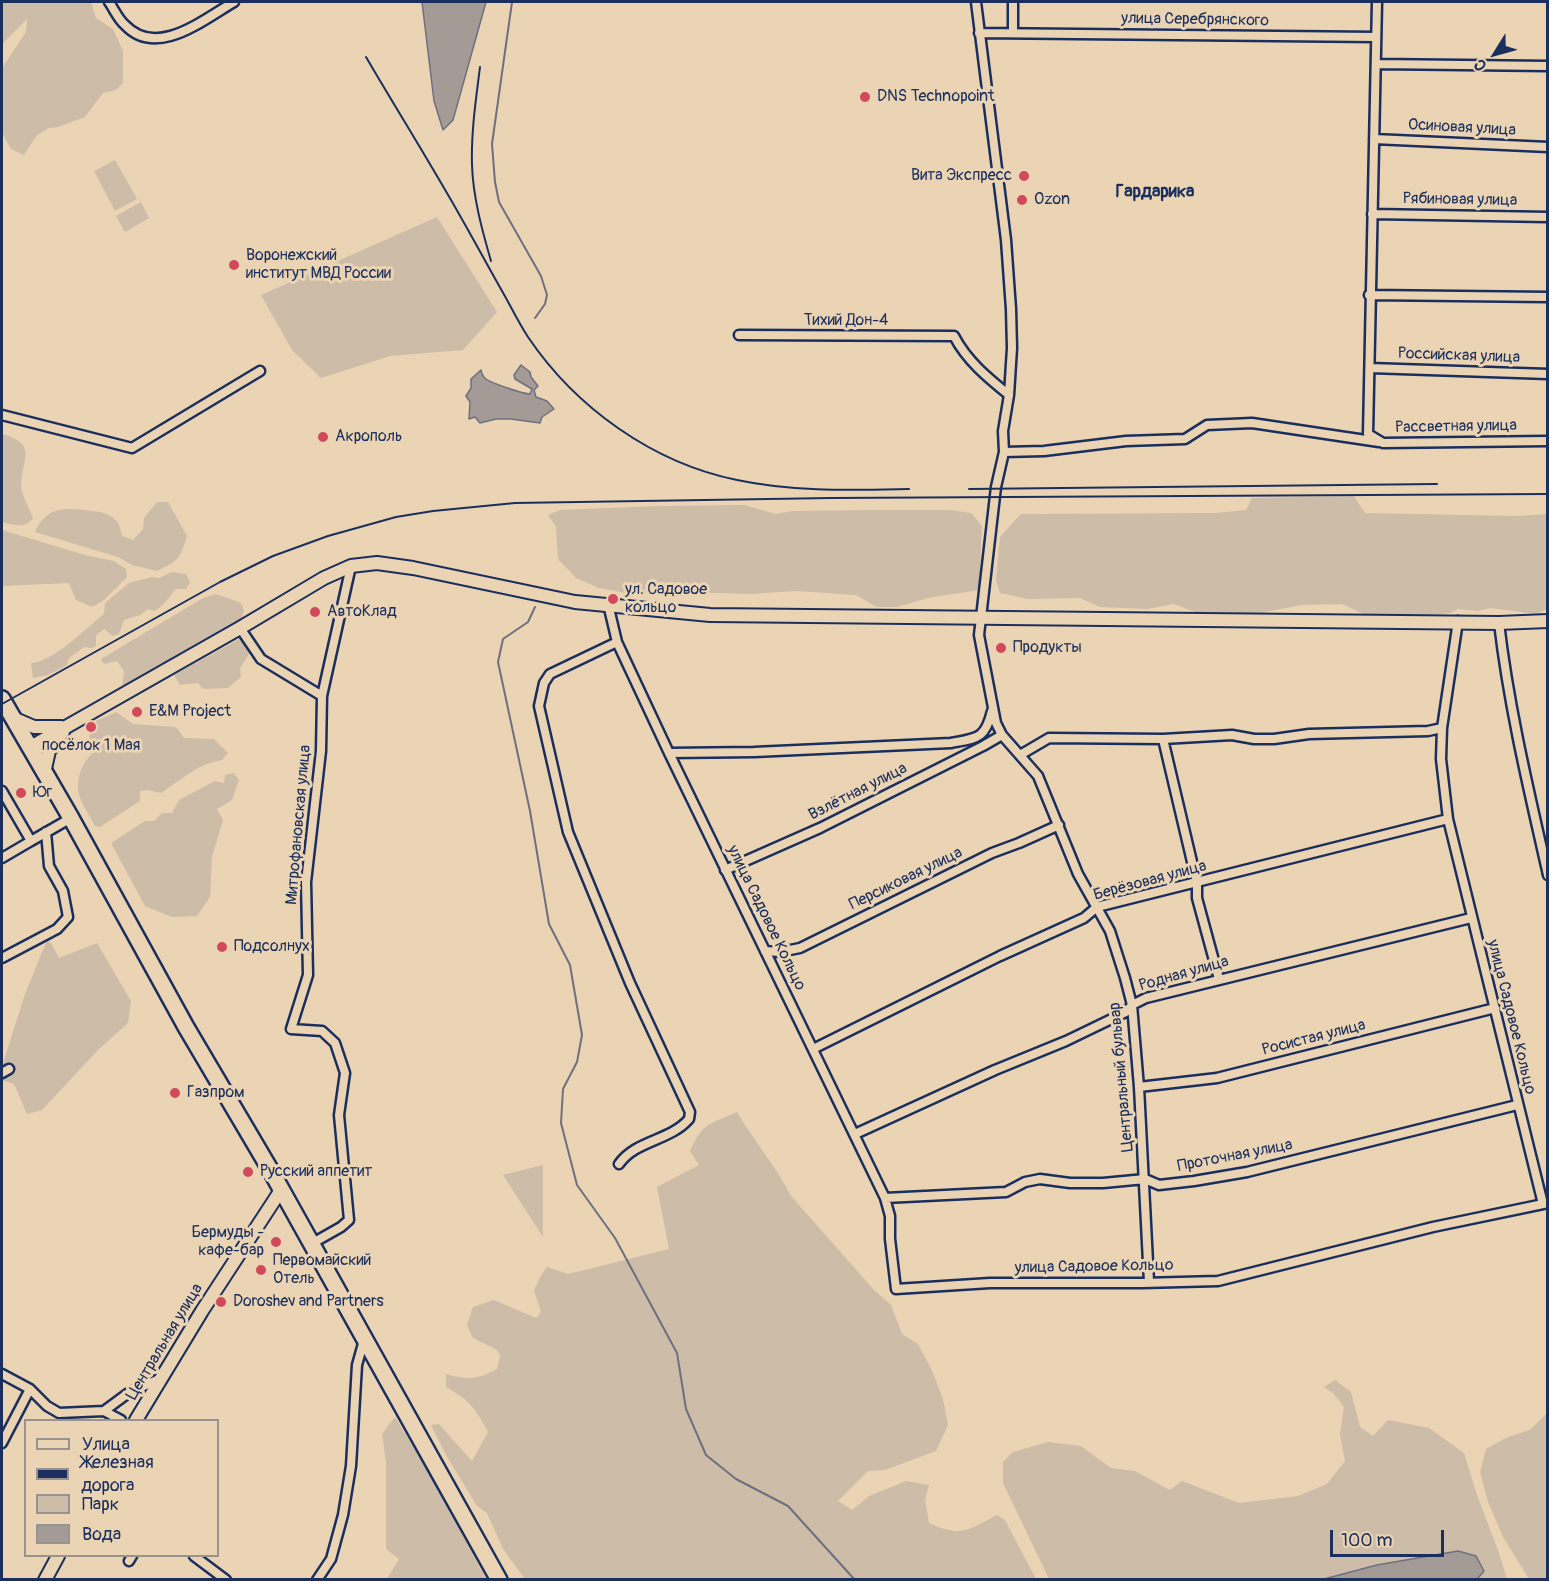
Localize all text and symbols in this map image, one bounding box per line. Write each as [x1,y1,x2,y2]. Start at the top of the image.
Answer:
street label: улица Серебрянского [1121,9,1269,31]
north arrow [1465,24,1525,84]
text: С [1470,55,1492,75]
place label: DNS Technopoint [877,87,994,107]
marker: DNS Technopoint [858,90,872,104]
street label: Осиновая улица [1408,116,1516,140]
place label: Вита Экспресс [911,166,1012,186]
marker: Вита Экспресс [1017,169,1031,183]
district label: Гардарика [1116,181,1194,203]
street label: Рябиновая улица [1403,189,1517,211]
place label: Ozon [1034,190,1070,210]
marker: Ozon [1015,193,1029,207]
place label: Воронежский институт МВД России [246,246,391,284]
marker: Воронежский институт МВД России [227,258,241,272]
street label: Тихий Дон-4 [804,311,888,331]
street label: Российская улица [1398,344,1520,368]
street label: Рассветная улица [1395,416,1517,438]
place label: Акрополь [335,427,402,447]
marker: Акрополь [316,430,330,444]
place label: ул. Садовое кольцо [625,580,707,618]
marker: ул. Садовое кольцо [606,592,620,606]
place label: АвтоКлад [327,602,397,622]
marker: АвтоКлад [308,605,322,619]
place label: Продукты [1013,638,1082,658]
marker: Продукты [994,641,1008,655]
place label: E&M Project [149,702,231,722]
marker: E&M Project [130,705,144,719]
marker: посёлок 1 Мая [84,720,98,734]
place label: посёлок 1 Мая [42,736,140,756]
street label: Митрофановская улица [282,744,316,906]
street label: Взлётная улица [805,759,911,825]
place label: Юг [33,783,52,803]
marker: Юг [14,786,28,800]
street label: улица Садовое Кольцо [723,842,809,994]
street label: Персиковая улица [846,843,966,915]
street label: Берёзовая улица [1091,857,1209,905]
place label: Подсолнух [234,937,310,957]
street label: улица Садовое Кольцо [1482,938,1540,1096]
marker: Подсолнух [215,940,229,954]
street label: Родная улица [1137,952,1231,996]
street label: Центральный бульвар [1106,1001,1138,1153]
street label: Росистая улица [1260,1016,1368,1060]
place label: Газпром [187,1083,245,1103]
marker: Газпром [168,1086,182,1100]
street label: Проточная улица [1176,1135,1294,1177]
place label: Русский аппетит [260,1162,372,1182]
marker: Русский аппетит [241,1165,255,1179]
place label: Бермуды - кафе-бар [191,1223,264,1261]
marker: Бермуды - кафе-бар [269,1235,283,1249]
place label: Первомайский Отель [273,1251,371,1289]
street label: улица Садовое Кольцо [1014,1256,1174,1278]
marker: Первомайский Отель [254,1263,268,1277]
street label: Центральная улица [123,1280,207,1404]
place label: Doroshev and Partners [233,1292,384,1312]
marker: Doroshev and Partners [214,1295,228,1309]
legend [24,1419,219,1557]
text: Улица [82,1433,130,1456]
text: Железная дорога [81,1451,154,1497]
text: Парк [82,1493,119,1516]
scale bar [1333,1518,1447,1556]
text: Вода [82,1523,121,1546]
text: 100 m [1341,1529,1393,1552]

